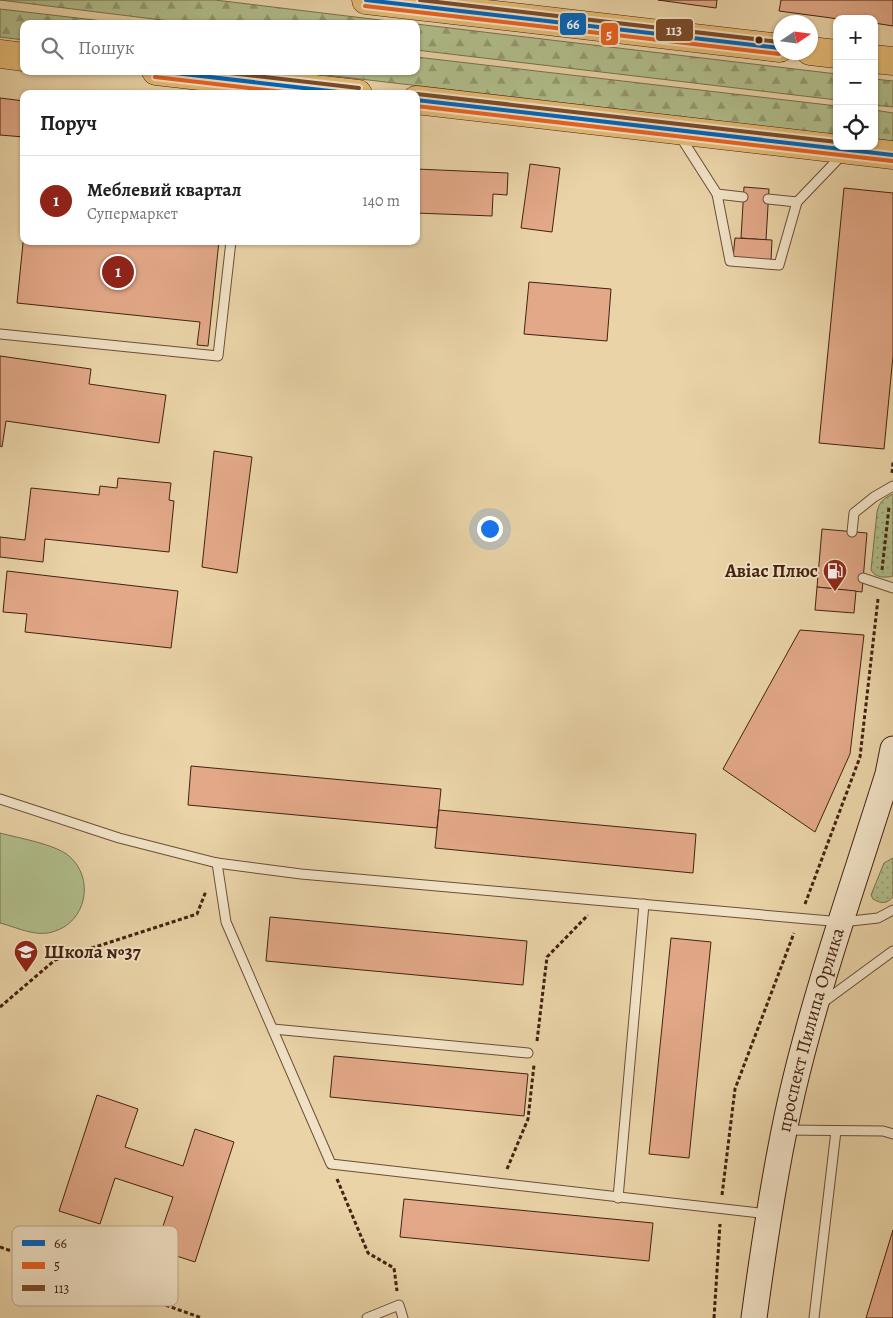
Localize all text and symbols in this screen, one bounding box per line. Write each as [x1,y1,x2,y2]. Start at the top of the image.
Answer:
line badge: 66 [559,12,587,36]
text: 66 [566,15,580,34]
north arrow [773,15,818,60]
map controls [833,15,878,150]
button: + [833,15,878,60]
line badge: 113 [655,18,694,42]
search box [20,20,420,75]
text: 113 [666,21,682,40]
line badge: 5 [600,22,619,46]
text: 5 [606,25,612,44]
icon: search [38,34,66,62]
text: Пошук [78,35,135,61]
unlabelled marker [754,35,764,45]
button: − [833,60,878,105]
button: locate [833,105,878,150]
text: Поруч [40,109,97,137]
text: Меблевий квартал [87,177,241,203]
text: 1 [53,190,59,212]
text: 140 m [362,190,400,212]
text: Супермаркет [87,203,178,225]
pin: 1 [102,253,134,291]
your location [477,516,503,542]
place label: Авіас Плюс [724,558,818,584]
fuel station icon: Авіас Плюс [822,558,848,592]
street label: проспект Пилипа Орлика [771,924,851,1134]
school or university icon: Школа №37 [13,939,39,973]
place label: Школа №37 [44,939,142,965]
legend [12,1226,178,1306]
text: 66 [54,1234,67,1253]
text: 5 [54,1256,60,1275]
text: 113 [54,1279,70,1298]

